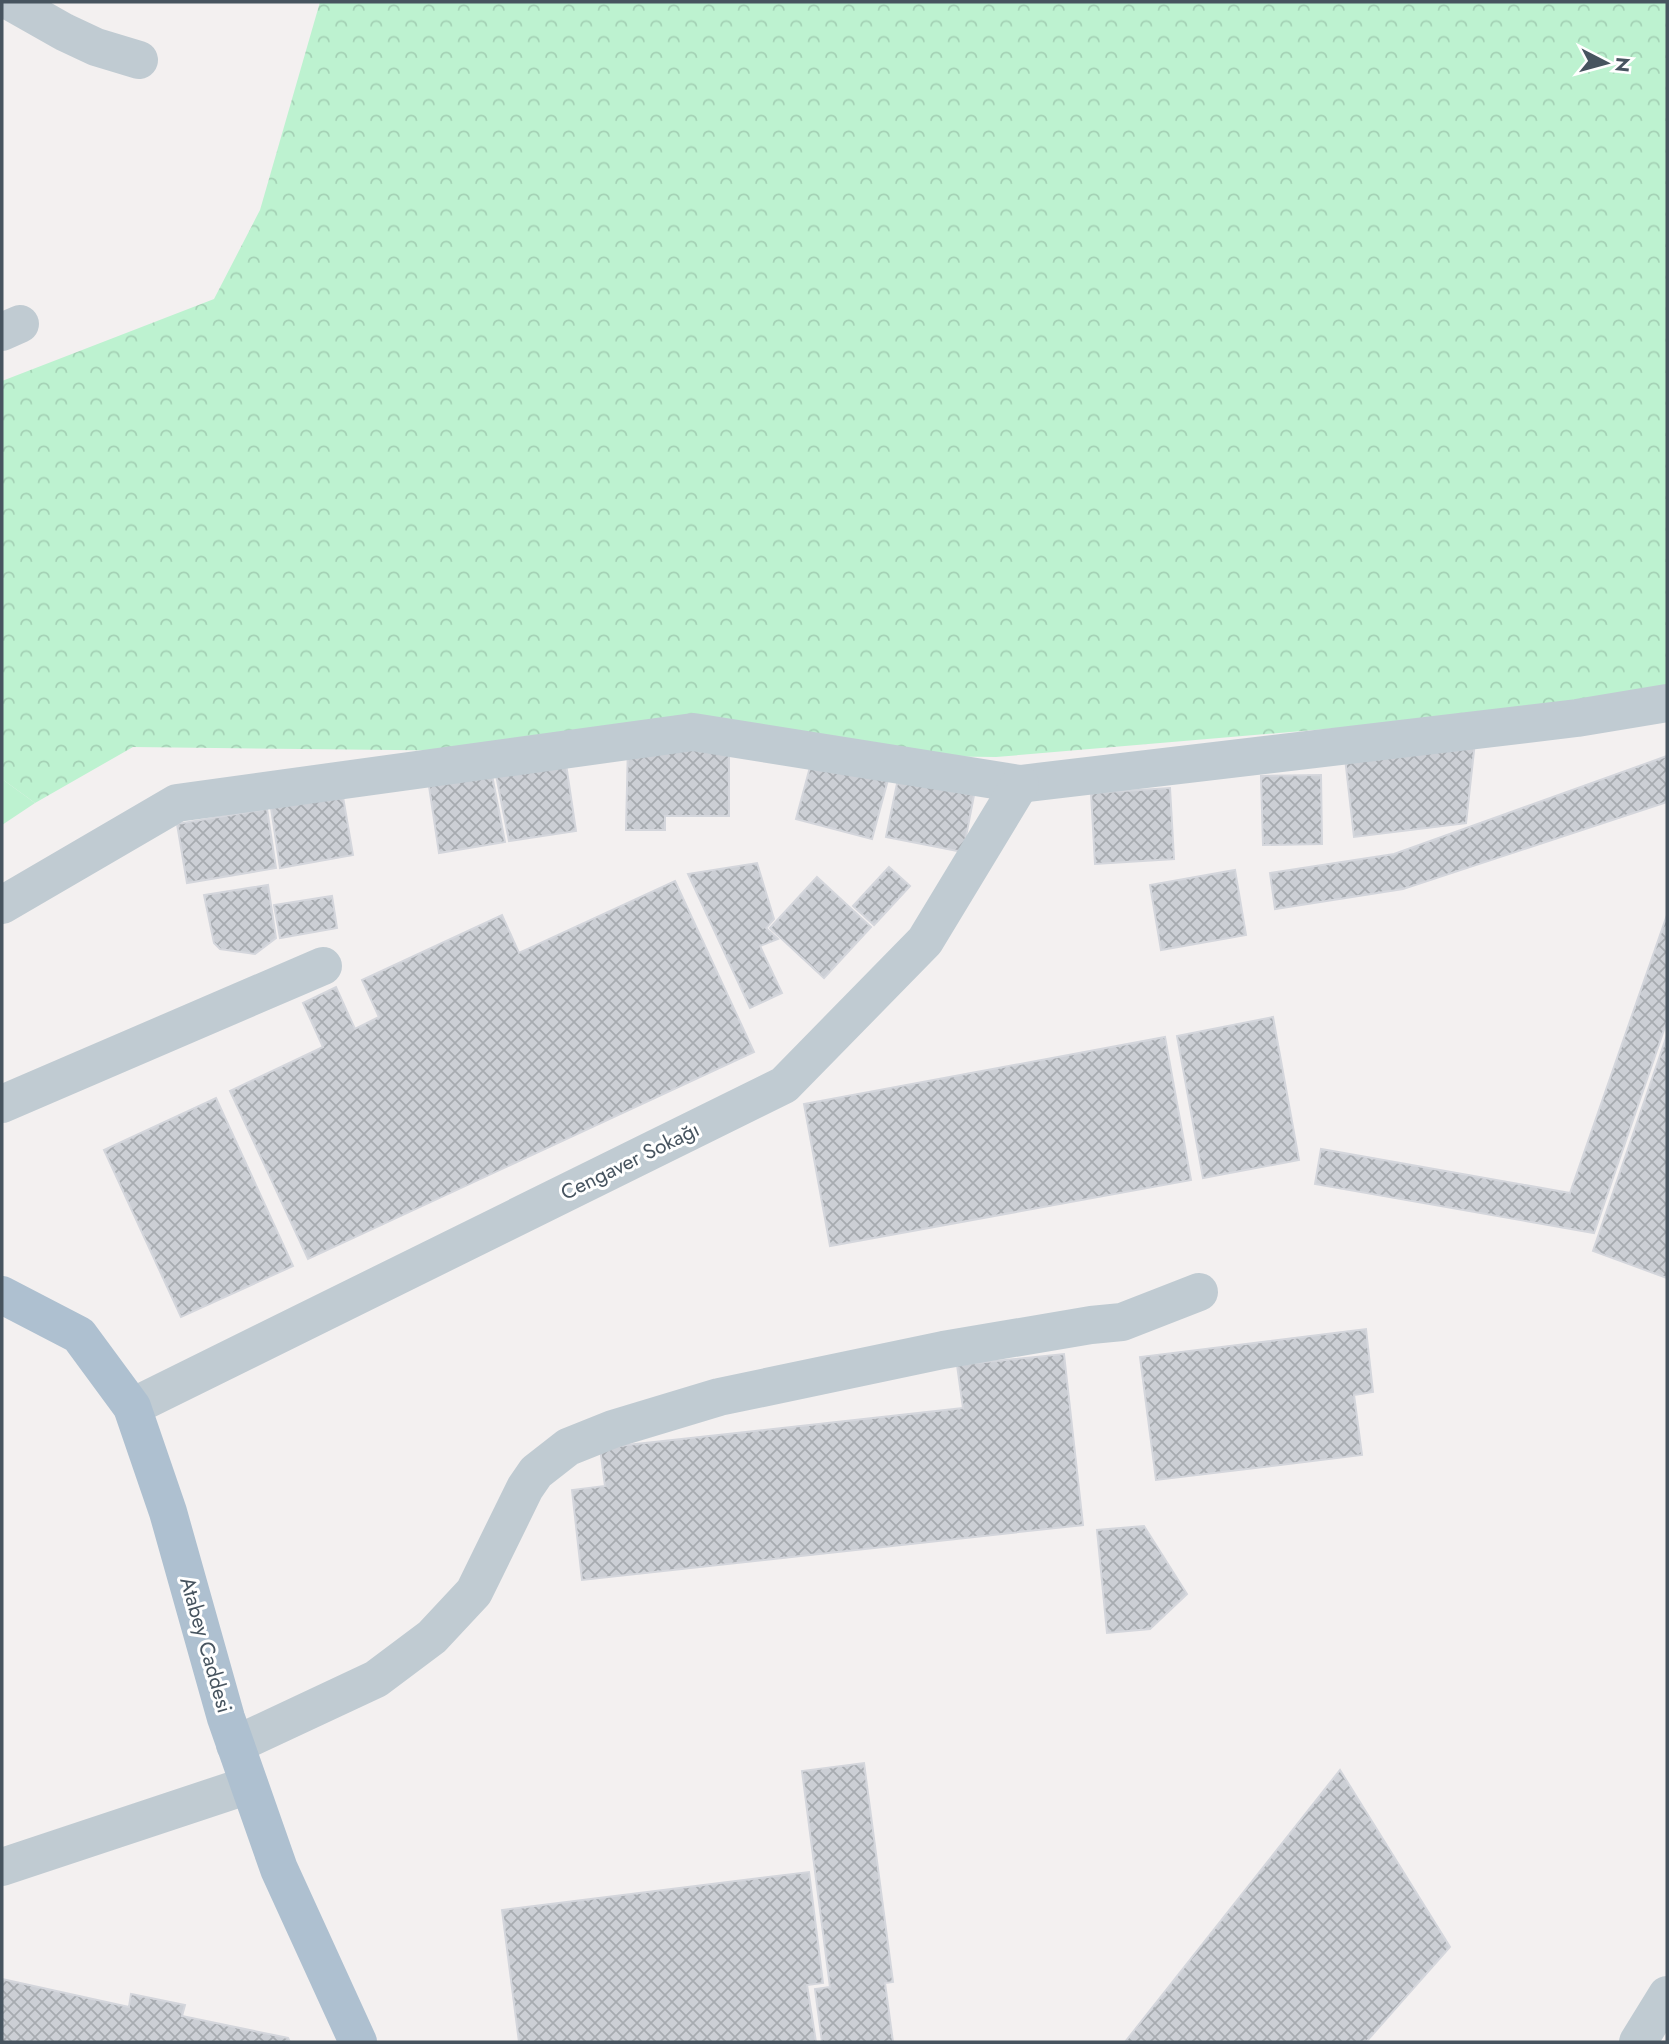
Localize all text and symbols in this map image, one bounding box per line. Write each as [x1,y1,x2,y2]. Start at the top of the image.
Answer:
north arrow [1571,28,1641,98]
text: N [1608,56,1637,74]
street label: Cengaver Sokağı [555,1114,705,1208]
street label: Atabey Caddesi [172,1573,240,1717]

